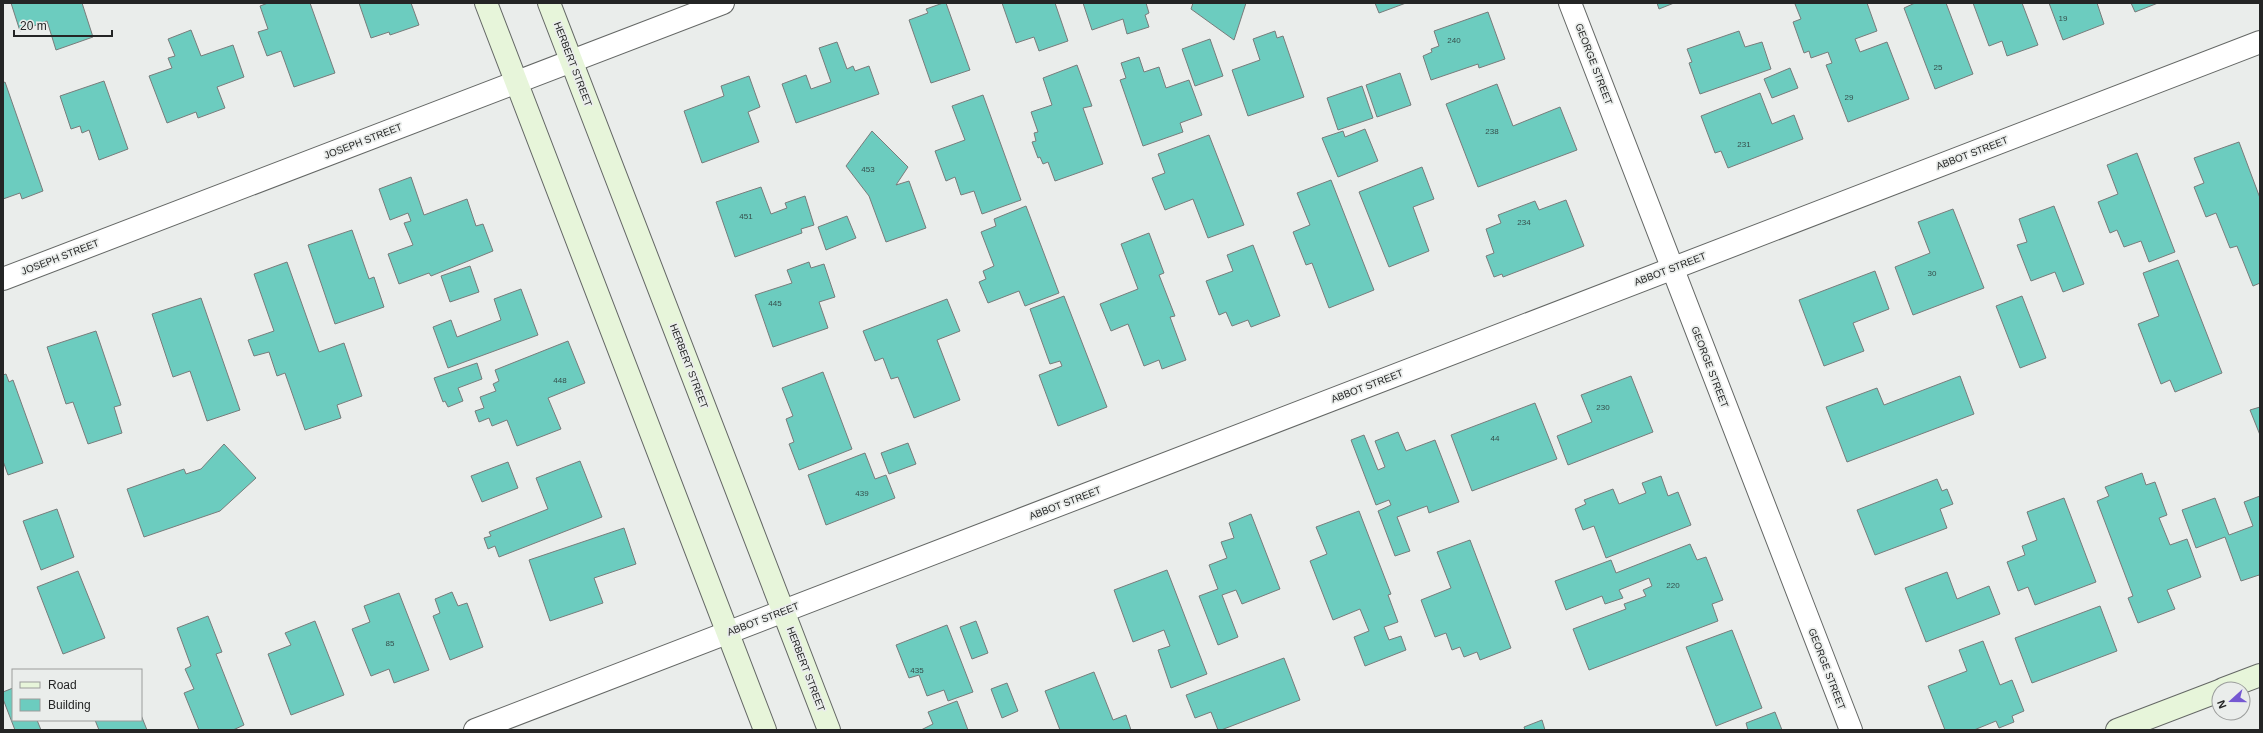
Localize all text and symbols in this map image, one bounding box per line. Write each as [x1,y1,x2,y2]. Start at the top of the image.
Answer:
scale bar [14,12,112,38]
house number: 19 [2059,14,2068,23]
text: 20 m [20,19,47,33]
street label: HERBERT STREET [552,20,594,108]
street label: GEORGE STREET [1573,22,1615,106]
house number: 240 [1447,36,1461,45]
house number: 25 [1934,63,1943,72]
house number: 29 [1845,93,1854,102]
street label: JOSEPH STREET [323,121,403,161]
house number: 238 [1485,127,1499,136]
street label: ABBOT STREET [1935,134,2009,172]
house number: 231 [1737,140,1751,149]
house number: 453 [861,165,875,174]
house number: 451 [739,212,753,221]
house number: 234 [1517,218,1531,227]
street label: JOSEPH STREET [20,237,100,277]
street label: ABBOT STREET [1633,250,1707,288]
house number: 30 [1928,269,1937,278]
house number: 445 [768,299,782,308]
street label: HERBERT STREET [668,322,710,410]
street label: GEORGE STREET [1689,325,1731,409]
street label: ABBOT STREET [1330,367,1404,405]
house number: 448 [553,376,567,385]
house number: 230 [1596,403,1610,412]
house number: 44 [1491,434,1500,443]
street label: ABBOT STREET [1028,484,1102,522]
house number: 439 [855,489,869,498]
house number: 220 [1666,581,1680,590]
street label: ABBOT STREET [726,600,800,638]
street label: HERBERT STREET [785,625,827,713]
street label: GEORGE STREET [1806,627,1848,711]
house number: 85 [386,639,395,648]
house number: 435 [910,666,924,675]
legend [12,669,142,721]
text: Road [48,678,77,692]
north arrow [2211,681,2251,721]
text: Building [48,698,91,712]
text: N [2215,699,2229,710]

